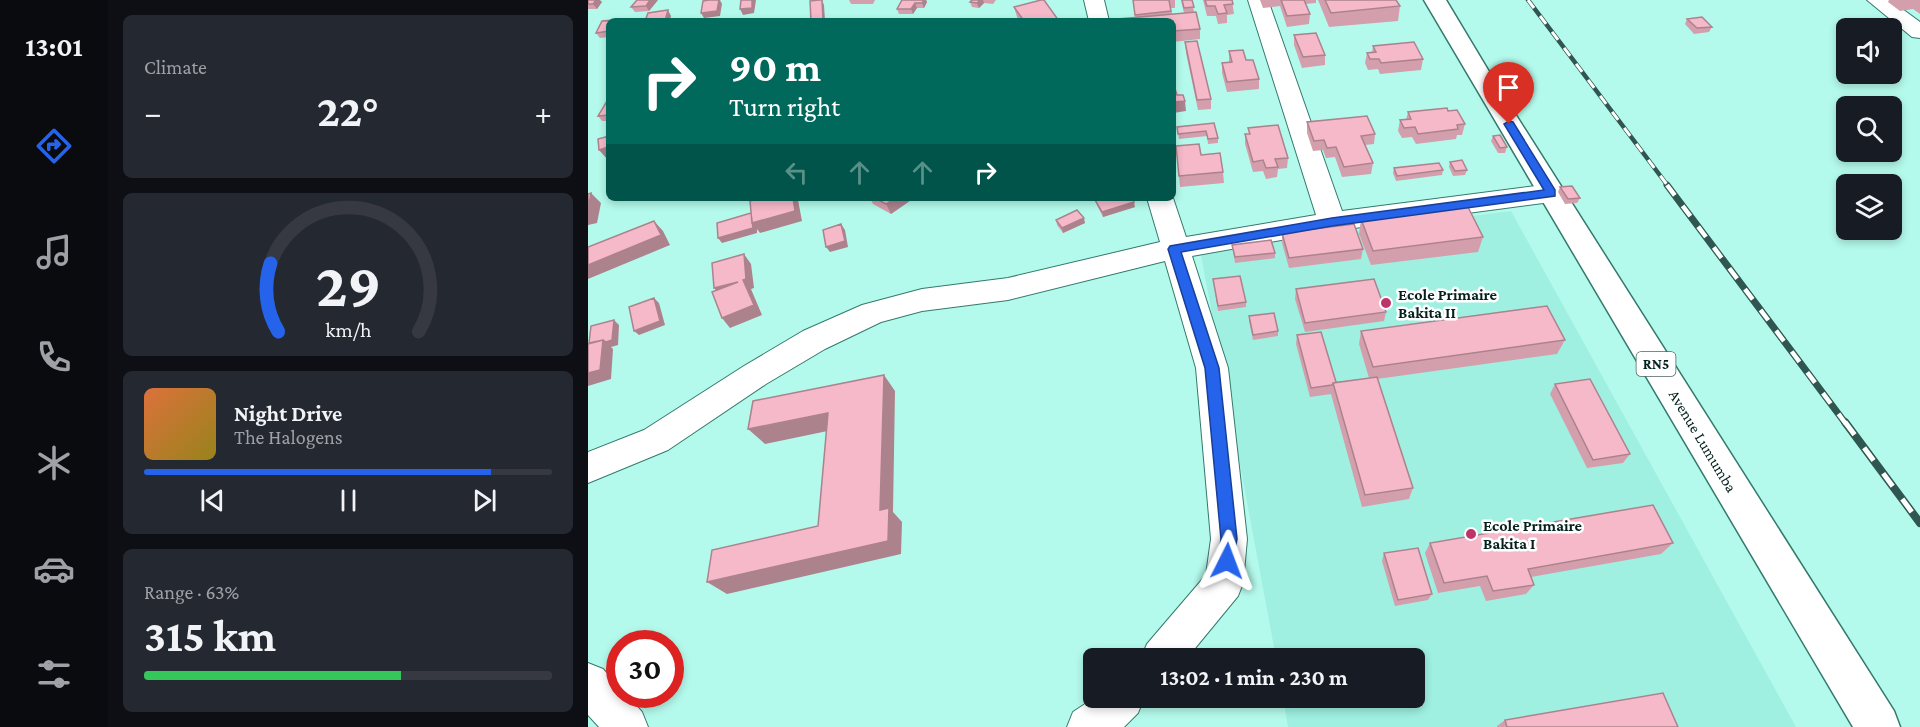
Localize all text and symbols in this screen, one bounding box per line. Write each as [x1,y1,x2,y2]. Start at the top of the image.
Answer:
map controls [1836,18,1902,240]
button: sound [1836,18,1902,84]
text: 13:01 [25,32,83,62]
icon: right [630,42,708,120]
text: 90 m [729,43,821,90]
text: Climate [144,56,207,78]
pin [1483,62,1534,124]
icon: arrive [1492,71,1525,104]
text: 22° [317,86,379,136]
text: Turn right [729,92,840,122]
text: − [144,94,161,131]
text: + [535,94,552,131]
button: search [1836,96,1902,162]
icon: directions [33,125,75,167]
icon: left [780,156,813,189]
icon: ahead [843,156,876,189]
icon: ahead [906,156,939,189]
icon: right [969,156,1002,189]
button: layers [1836,174,1902,240]
icon: music [33,231,75,273]
text: 29 [315,250,381,319]
place label: Ecole Primaire Bakita II [1398,286,1498,321]
marker: Ecole Primaire Bakita II [1379,296,1393,310]
text: km/h [325,318,372,342]
icon: phone [33,336,75,378]
road number: RN5 [1636,352,1676,376]
street label: Avenue Lumumba [1666,387,1741,496]
text: Night Drive [234,401,342,426]
text: The Halogens [234,426,343,448]
icon: climate [33,442,75,484]
icon: previous [196,484,229,517]
icon: pause [332,484,365,517]
icon: next [468,484,501,517]
place label: Ecole Primaire Bakita I [1483,517,1583,552]
marker: Ecole Primaire Bakita I [1464,527,1478,541]
position arrow [1195,529,1259,593]
icon: car [33,548,75,590]
text: Range · 63% [144,581,239,603]
text: 315 km [144,611,276,661]
speed limit sign: 30 [606,630,684,708]
icon: filters [33,653,75,695]
text: 13:02 · 1 min · 230 m [1160,665,1348,690]

